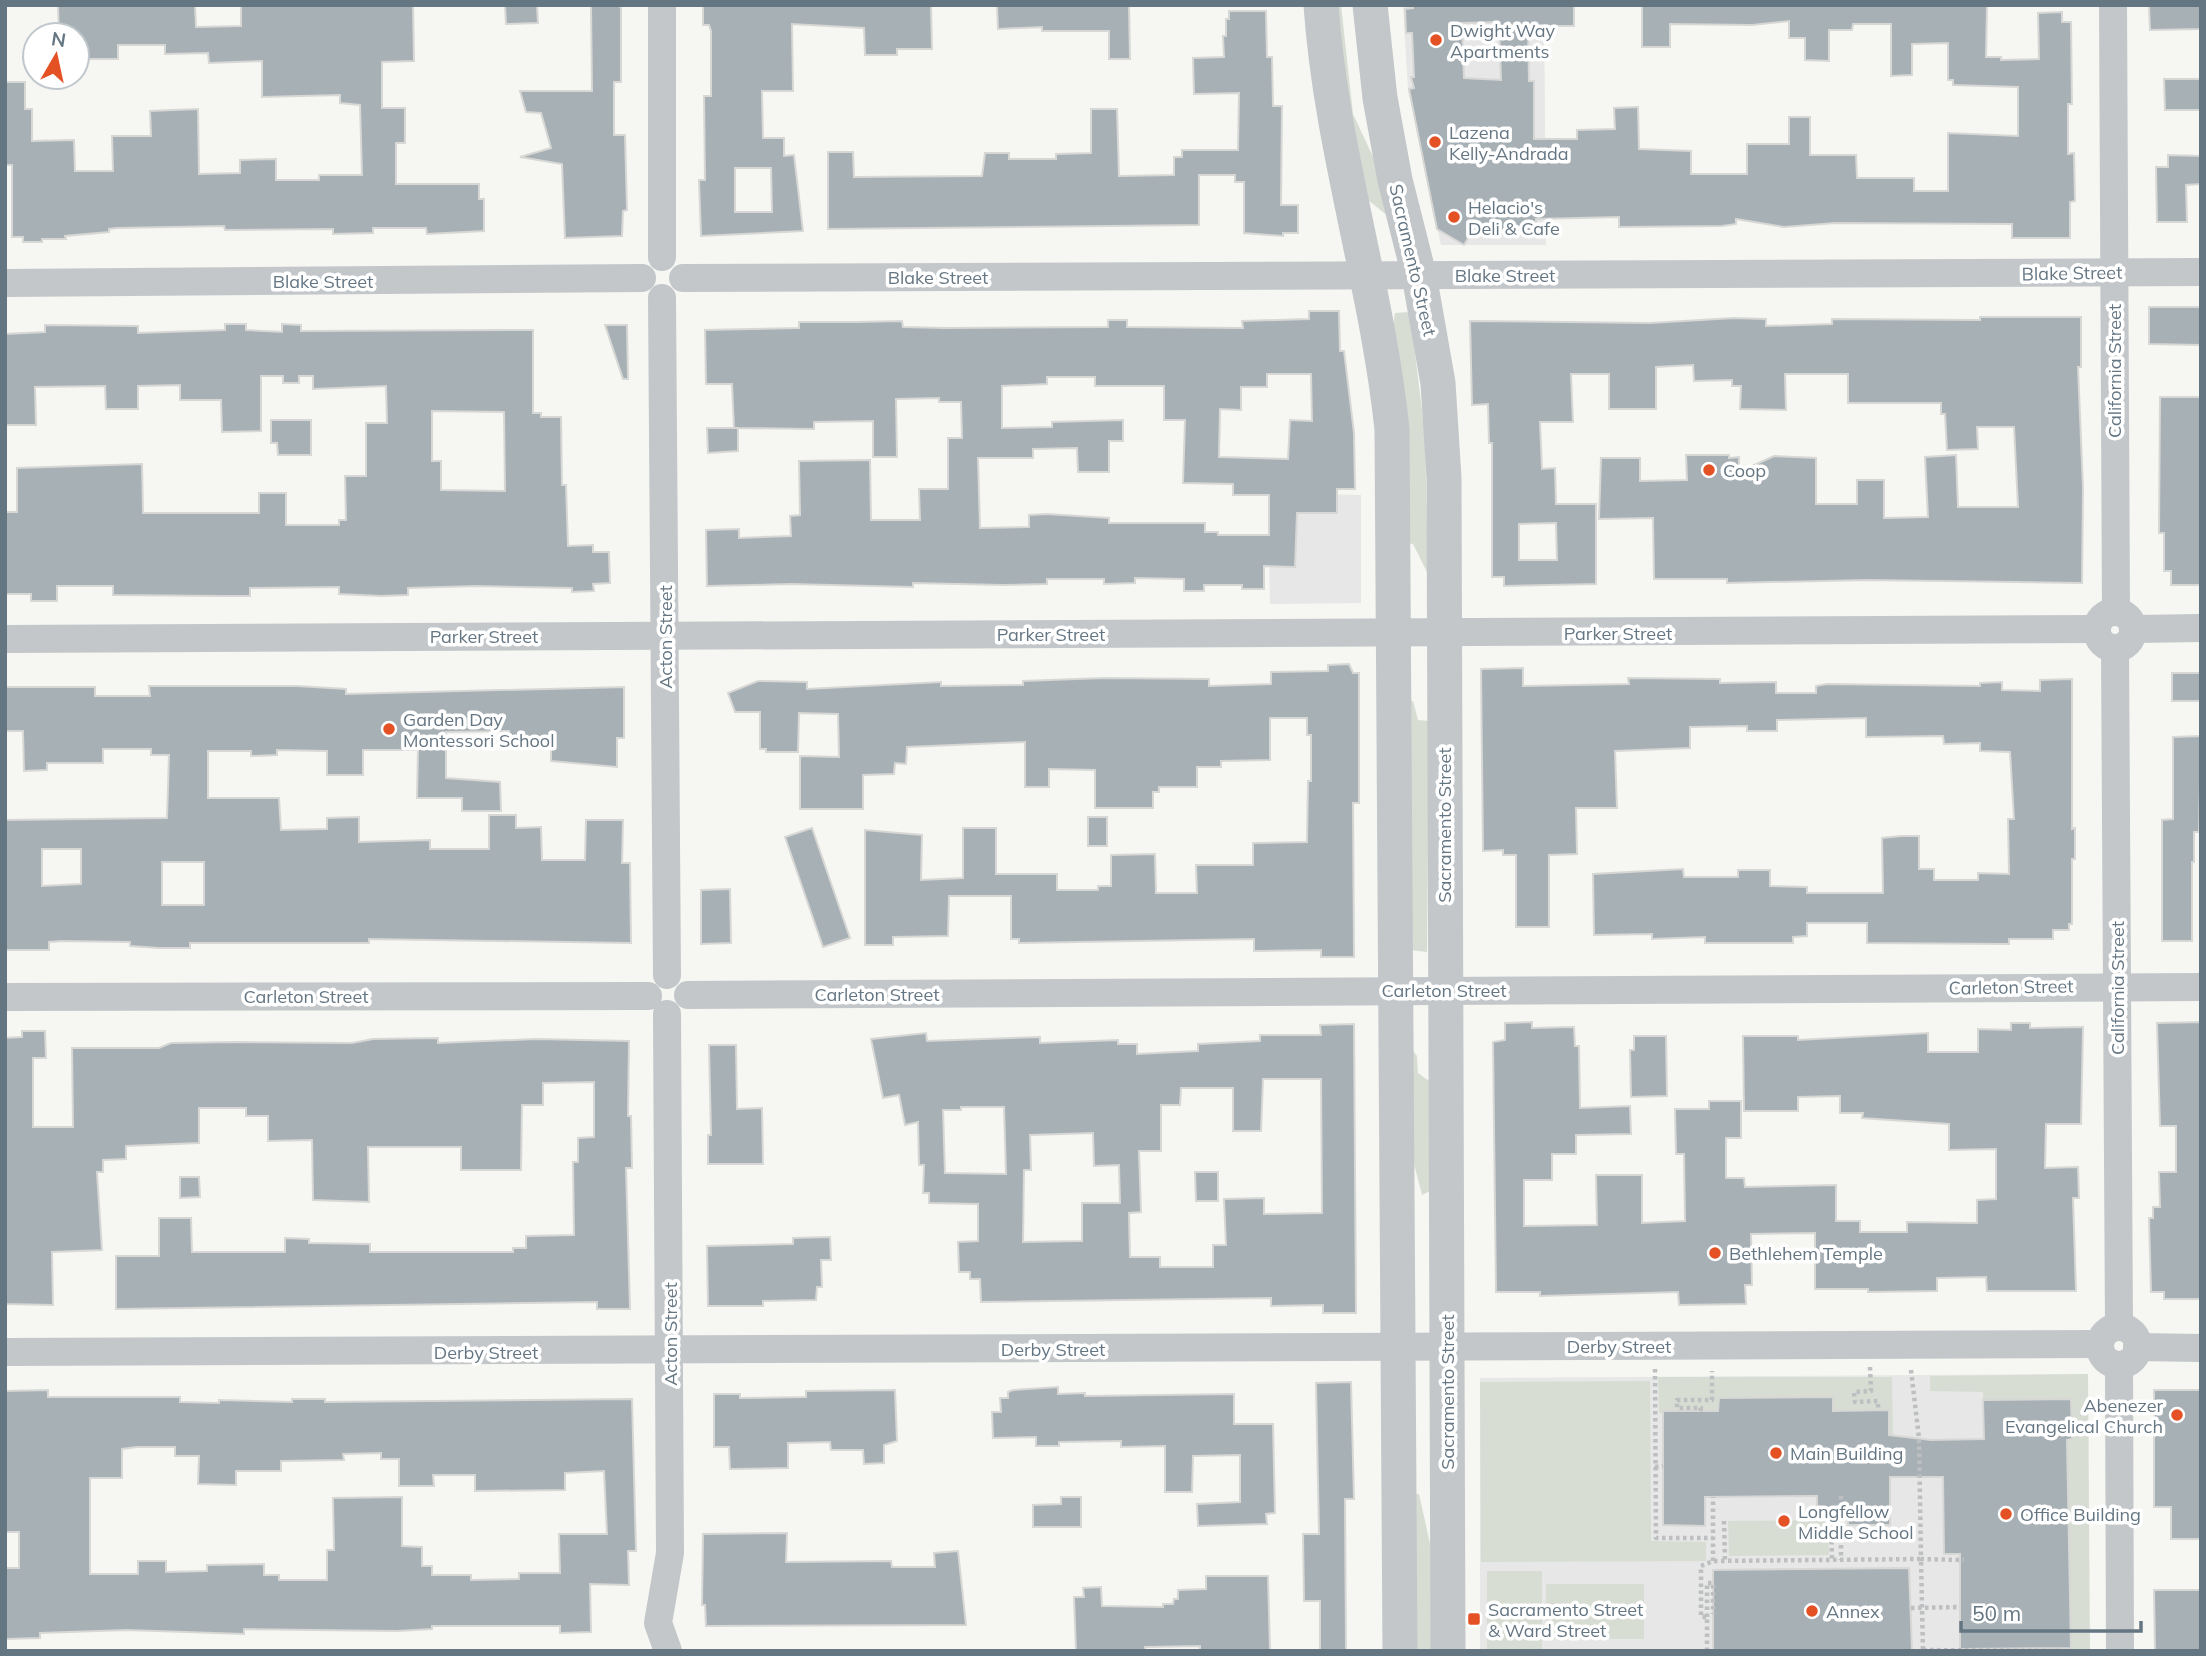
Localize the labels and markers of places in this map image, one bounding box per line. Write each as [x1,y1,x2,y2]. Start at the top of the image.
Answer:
place label: Dwight Way Apartments [1450,19,1555,63]
marker: Dwight Way Apartments [1428,32,1444,48]
place label: Lazena Kelly-Andrada [1449,121,1569,165]
marker: Lazena Kelly-Andrada [1427,134,1443,150]
place label: Helacio's Deli & Cafe [1468,196,1560,240]
marker: Helacio's Deli & Cafe [1446,209,1462,225]
place label: Coop [1723,459,1766,482]
marker: Coop [1701,462,1717,478]
place label: Garden Day Montessori School [403,708,554,752]
marker: Garden Day Montessori School [381,721,397,737]
place label: Bethlehem Temple [1729,1242,1883,1265]
marker: Bethlehem Temple [1707,1245,1723,1261]
place label: Abenezer Evangelical Church [2005,1394,2163,1438]
marker: Abenezer Evangelical Church [2169,1407,2185,1423]
place label: Main Building [1790,1442,1903,1465]
marker: Main Building [1768,1445,1784,1461]
place label: Longfellow Middle School [1798,1500,1914,1544]
place label: Office Building [2020,1503,2141,1526]
marker: Office Building [1998,1506,2014,1522]
marker: Longfellow Middle School [1776,1513,1792,1529]
place label: Sacramento Street & Ward Street [1488,1598,1643,1642]
place label: Annex [1826,1600,1880,1623]
marker: Annex [1804,1603,1820,1619]
marker: Sacramento Street & Ward Street [1466,1611,1482,1627]

